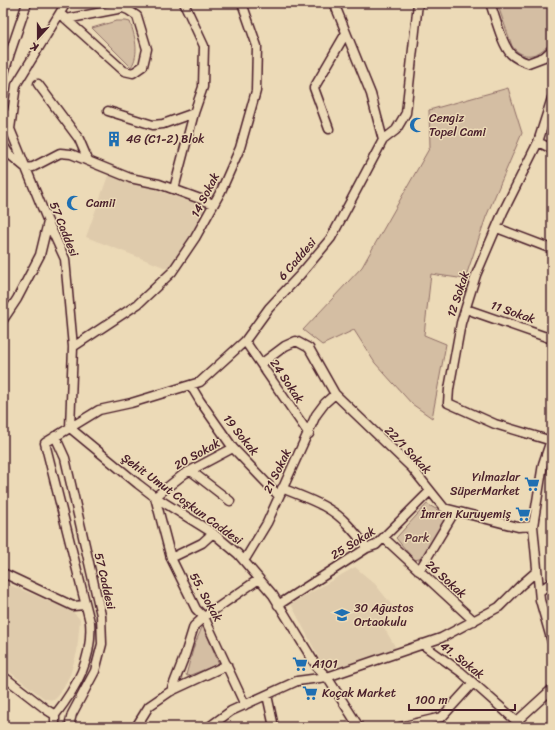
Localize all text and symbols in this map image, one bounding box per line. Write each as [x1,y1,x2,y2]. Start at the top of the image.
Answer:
north arrow [18,18,58,58]
text: K [27,36,42,57]
place label: Cengiz Topel Cami [429,107,486,143]
mosque icon: Cengiz Topel Cami [408,116,426,134]
place label: 4G (C1-2) Blok [126,128,205,150]
building icon: 4G (C1-2) Blok [105,130,123,148]
street label: 14 Sokak [184,168,226,221]
place label: Camii [86,192,116,214]
mosque icon: Camii [65,194,83,212]
street label: 57 Caddesi [43,198,85,261]
street label: 6 Caddesi [272,232,322,285]
street label: 12 Sokak [440,267,476,320]
street label: 11 Sokak [488,294,539,330]
street label: 24 Sokak [264,354,310,408]
street label: 19 Sokak [217,409,265,461]
street label: 22/1 Sokak [379,421,437,480]
street label: 20 Sokak [170,432,225,476]
street label: 21 Sokak [257,444,298,497]
street label: Şehit Umut Coşkun Caddesi [117,447,248,551]
place label: Yılmazlar SüperMarket [450,466,521,502]
supermarket icon: Yılmazlar SüperMarket [523,475,541,493]
place label: İmren Kuruyemiş [420,503,511,525]
supermarket icon: İmren Kuruyemiş [514,505,532,523]
street label: 25 Sokak [326,520,380,566]
park label: Park [405,527,430,549]
street label: 57 Caddesi [88,550,122,612]
street label: 26 Sokak [420,554,472,604]
street label: 55. Sokak [183,568,229,626]
place label: 30 Ağustos Ortaokulu [354,597,414,633]
school or university icon: 30 Ağustos Ortaokulu [333,606,351,624]
street label: 41. Sokak [435,635,490,685]
place label: A101 [311,653,338,675]
supermarket icon: A101 [291,655,309,673]
place label: Koçak Market [322,682,396,704]
supermarket icon: Koçak Market [301,684,319,702]
scale bar [409,686,515,712]
text: 100 m [415,689,448,711]

